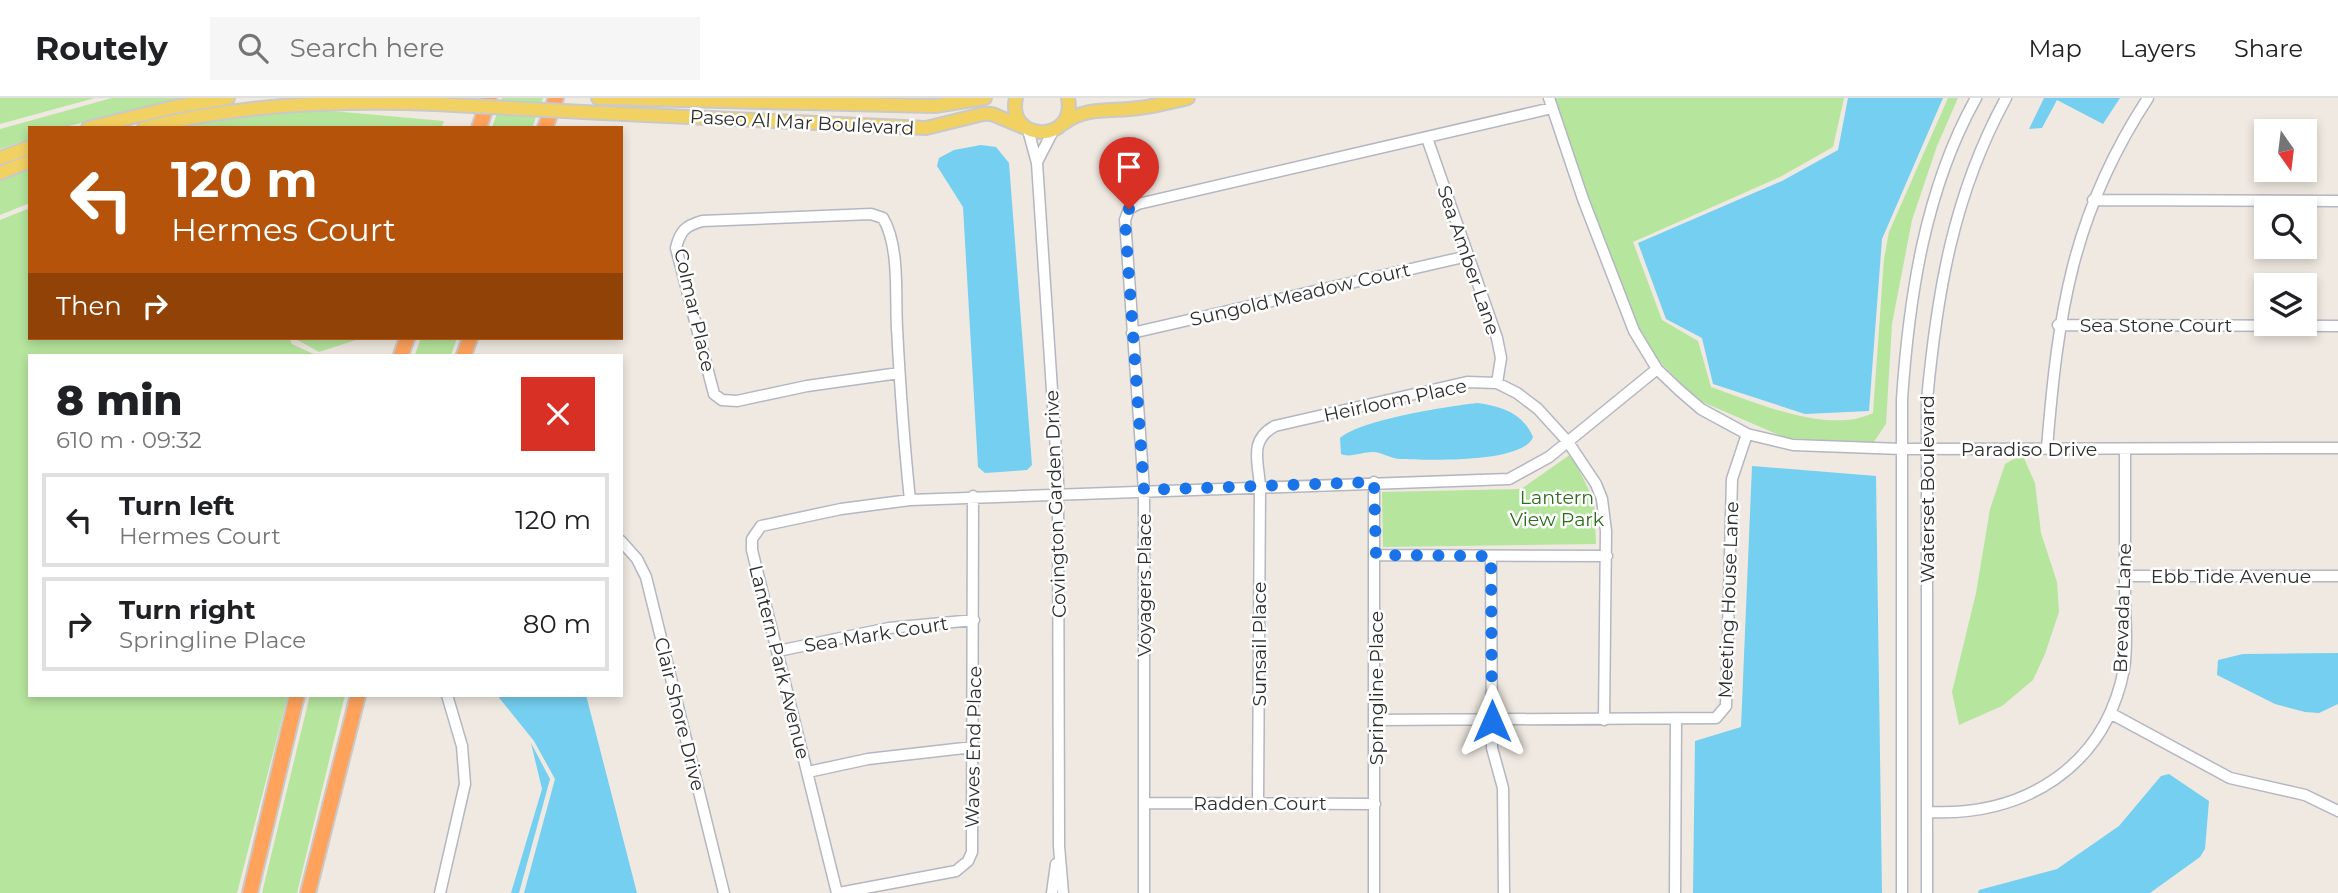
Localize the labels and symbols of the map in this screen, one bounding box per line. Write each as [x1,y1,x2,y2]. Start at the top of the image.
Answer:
street label: Paseo Al Mar Boulevard [689,105,915,140]
north arrow [2254,119,2317,182]
pin [1099,137,1159,209]
street label: Sea Amber Lane [1432,182,1505,338]
street label: Colmar Place [669,246,720,374]
street label: Sungold Meadow Court [1188,258,1413,331]
street label: Sea Stone Court [2080,314,2233,337]
street label: Heirloom Place [1322,374,1469,427]
street label: Covington Garden Drive [1040,390,1071,618]
street label: Waterset Boulevard [1916,395,1939,583]
street label: Paradiso Drive [1961,438,2097,461]
park label: Lantern View Park [1510,486,1605,531]
street label: Meeting House Lane [1714,501,1743,699]
street label: Voyagers Place [1133,513,1156,657]
street label: Brevada Lane [2109,543,2136,673]
street label: Lantern Park Avenue [744,563,815,762]
street label: Ebb Tide Avenue [2151,565,2311,588]
street label: Sunsail Place [1248,582,1271,706]
street label: Springline Place [1365,611,1388,765]
street label: Sea Mark Court [802,612,950,657]
street label: Clair Shore Drive [649,635,710,793]
street label: Waves End Place [961,666,986,828]
position arrow [1455,684,1529,758]
street label: Radden Court [1193,792,1327,815]

